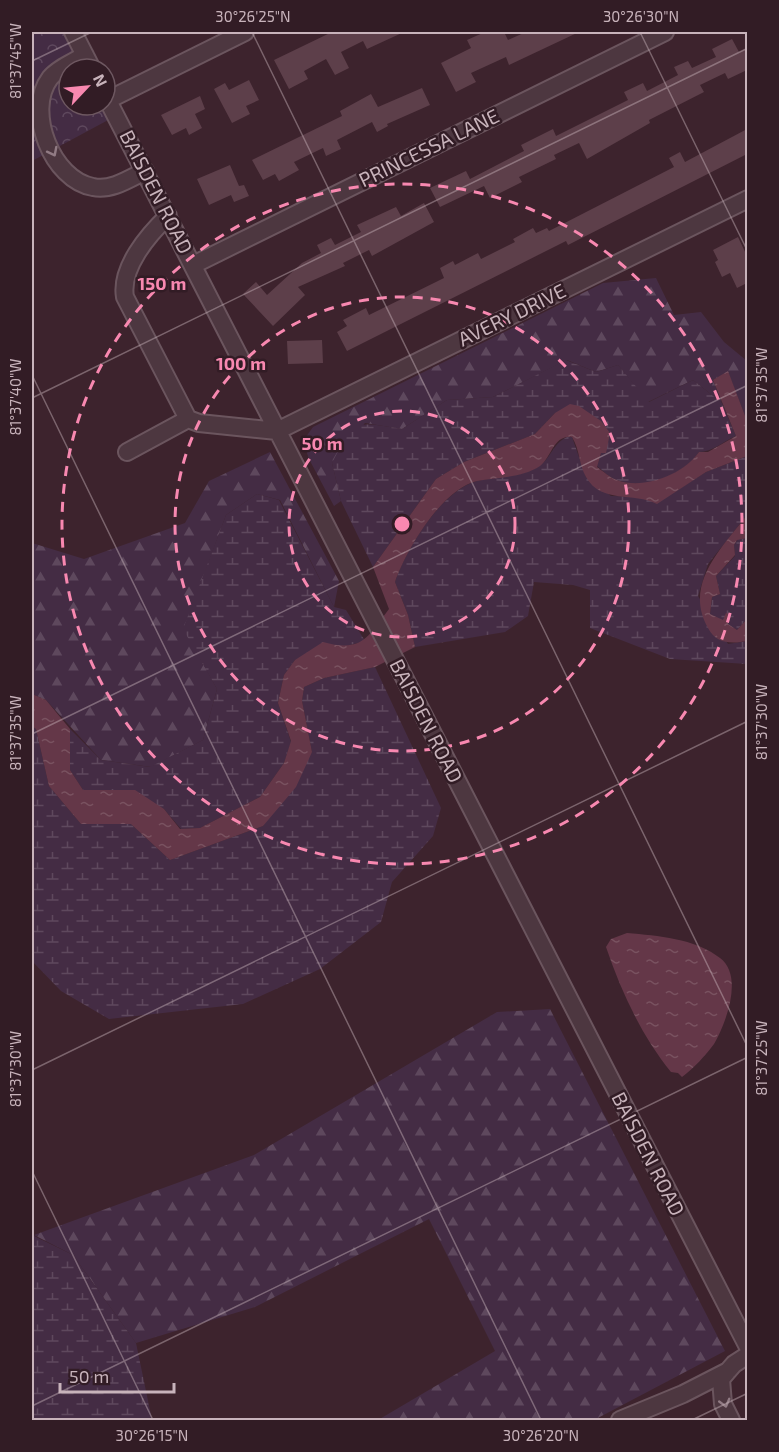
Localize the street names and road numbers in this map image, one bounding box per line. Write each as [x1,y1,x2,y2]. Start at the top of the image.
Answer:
street label: PRINCESSA LANE [355,103,503,191]
street label: BAISDEN ROAD [115,126,198,257]
street label: AVERY DRIVE [454,278,569,351]
street label: BAISDEN ROAD [385,655,468,786]
street label: BAISDEN ROAD [607,1088,690,1219]

